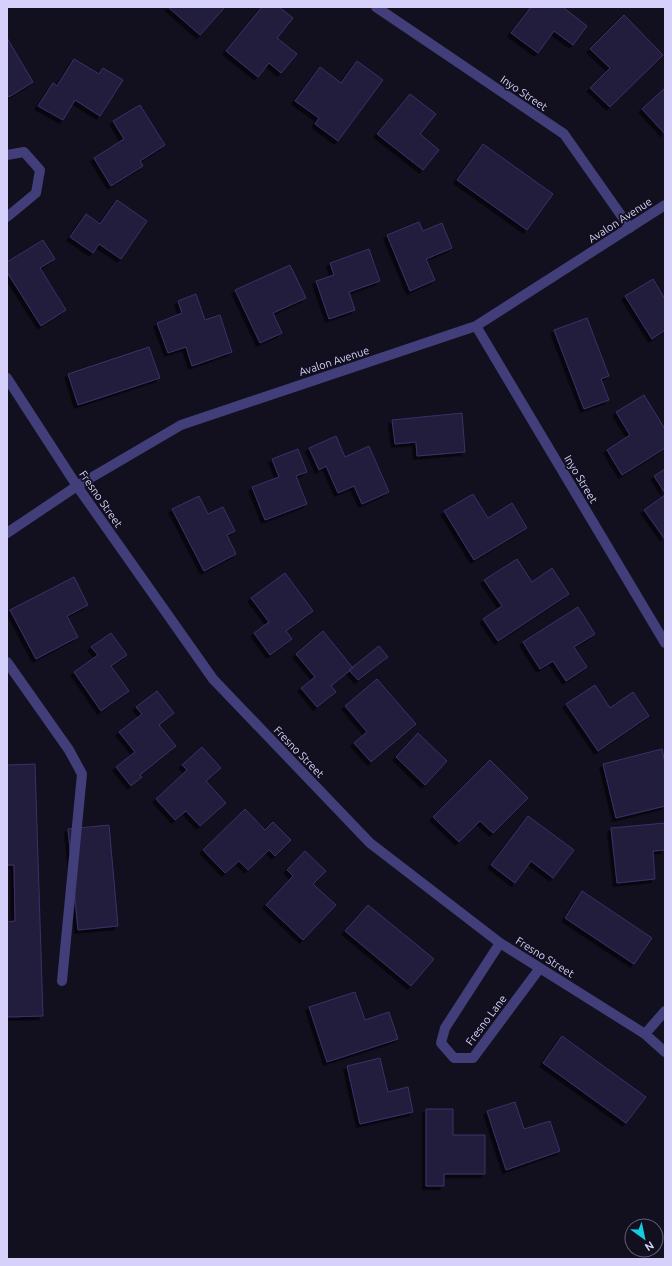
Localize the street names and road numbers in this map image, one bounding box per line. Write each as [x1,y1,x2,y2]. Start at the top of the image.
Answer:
street label: Inyo Street [498,73,550,113]
street label: Avalon Avenue [586,195,654,245]
street label: Avalon Avenue [297,344,371,378]
street label: Inyo Street [562,453,600,506]
street label: Fresno Street [77,468,125,530]
street label: Fresno Street [272,724,327,781]
street label: Fresno Street [514,934,577,980]
street label: Fresno Lane [463,993,509,1047]

